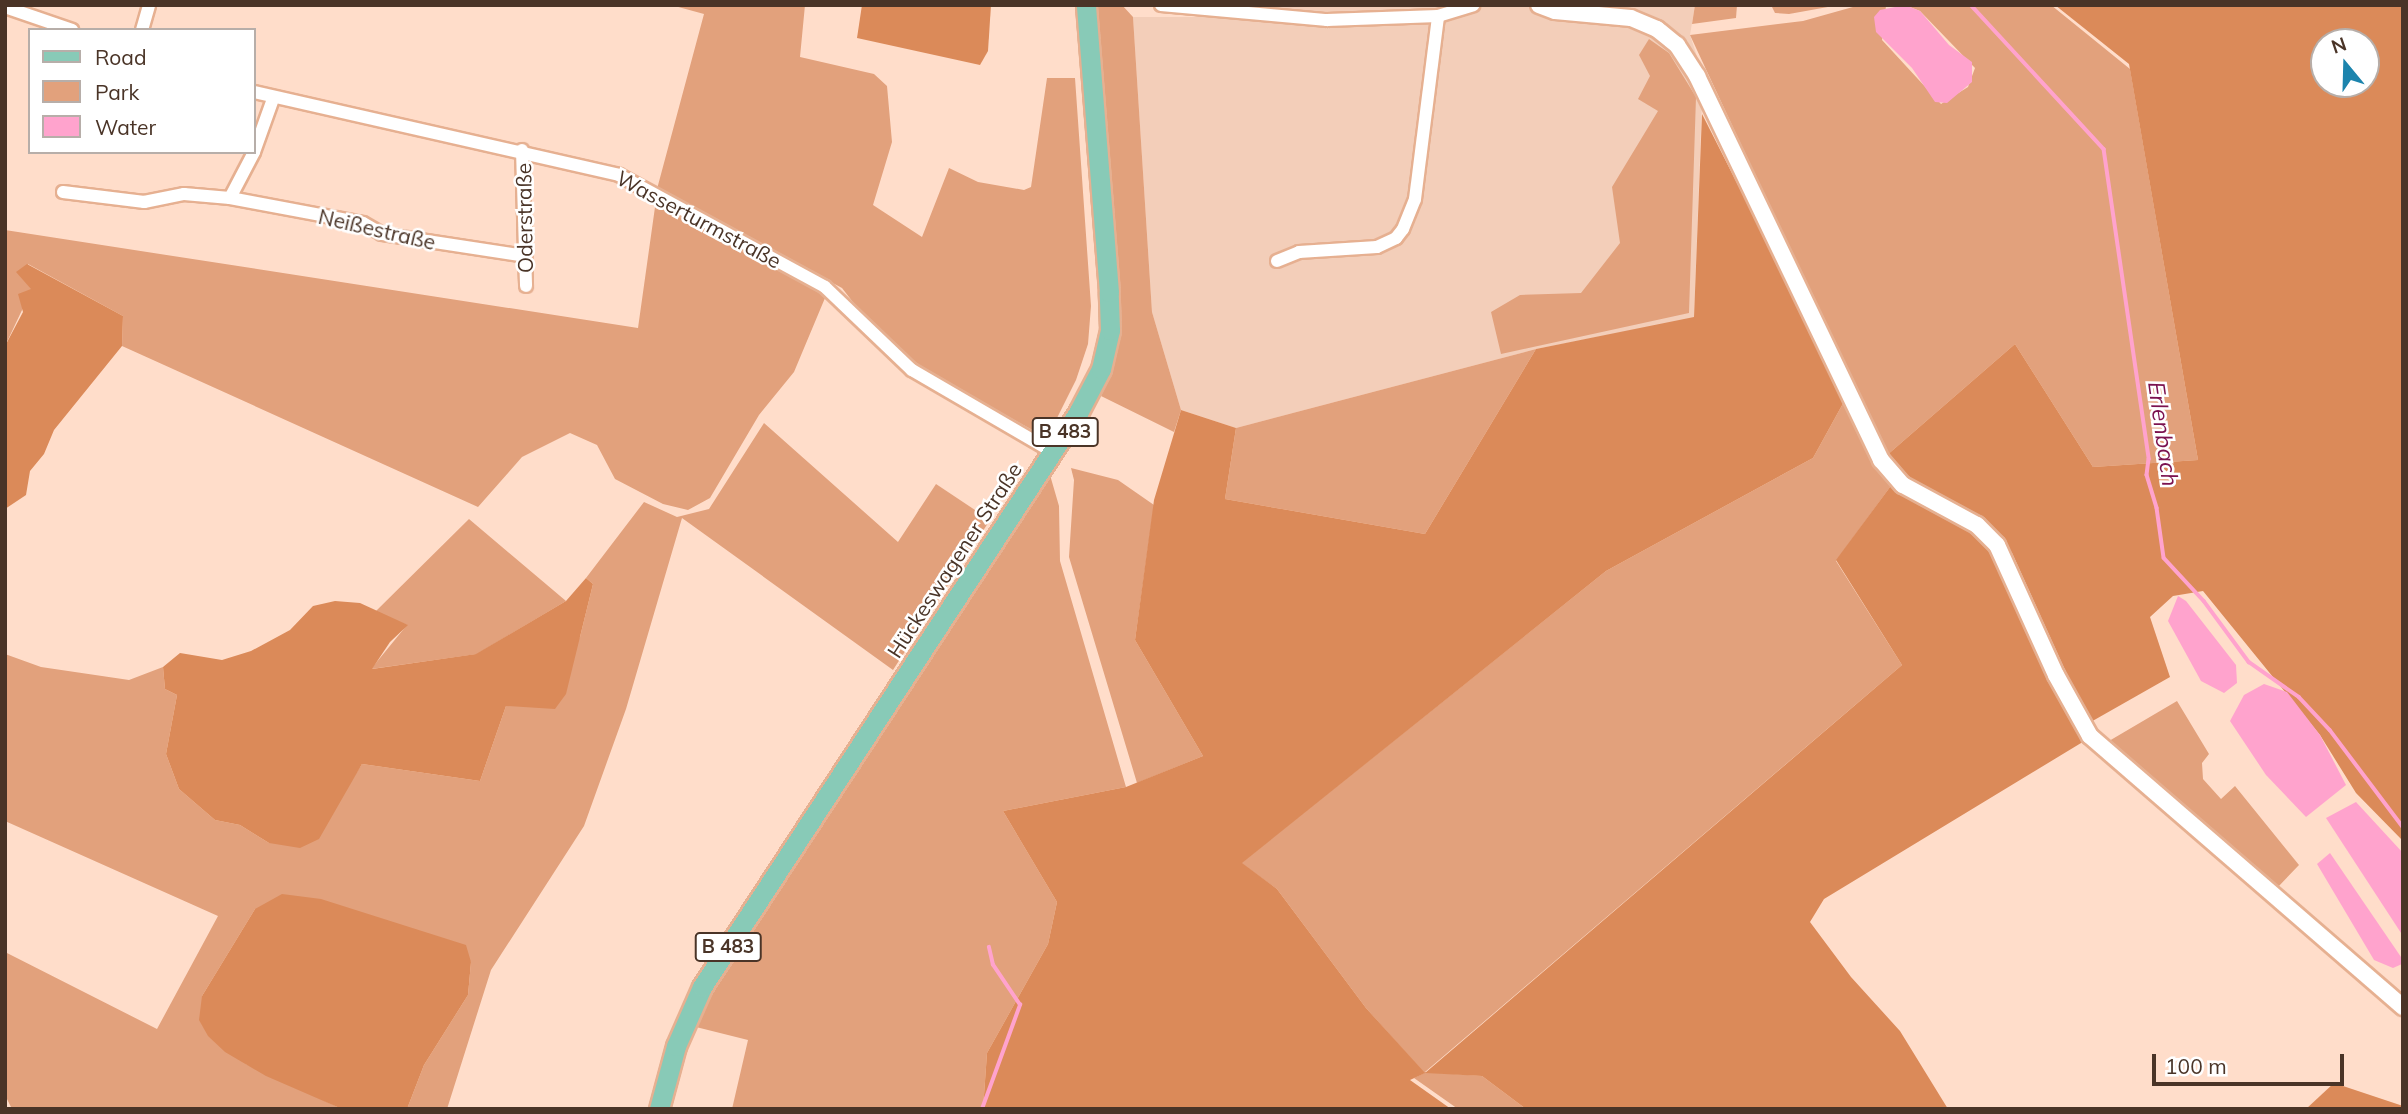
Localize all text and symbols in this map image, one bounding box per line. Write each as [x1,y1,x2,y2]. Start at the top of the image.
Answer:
legend [28,28,256,154]
north arrow [2310,28,2380,98]
text: N [2328,31,2350,59]
text: Road [95,44,146,70]
text: Park [95,79,139,105]
text: Water [95,114,156,140]
street label: Oderstraße [510,163,538,273]
street label: Wasserturmstraße [612,165,786,273]
street label: Neißestraße [316,203,438,255]
water label: Erlenbach [2142,380,2184,488]
road number: B 483 [1030,416,1100,448]
street label: Hückeswagener Straße [881,458,1027,662]
road number: B 483 [693,931,763,962]
scale bar [2156,1040,2348,1084]
text: 100 m [2165,1053,2227,1079]

